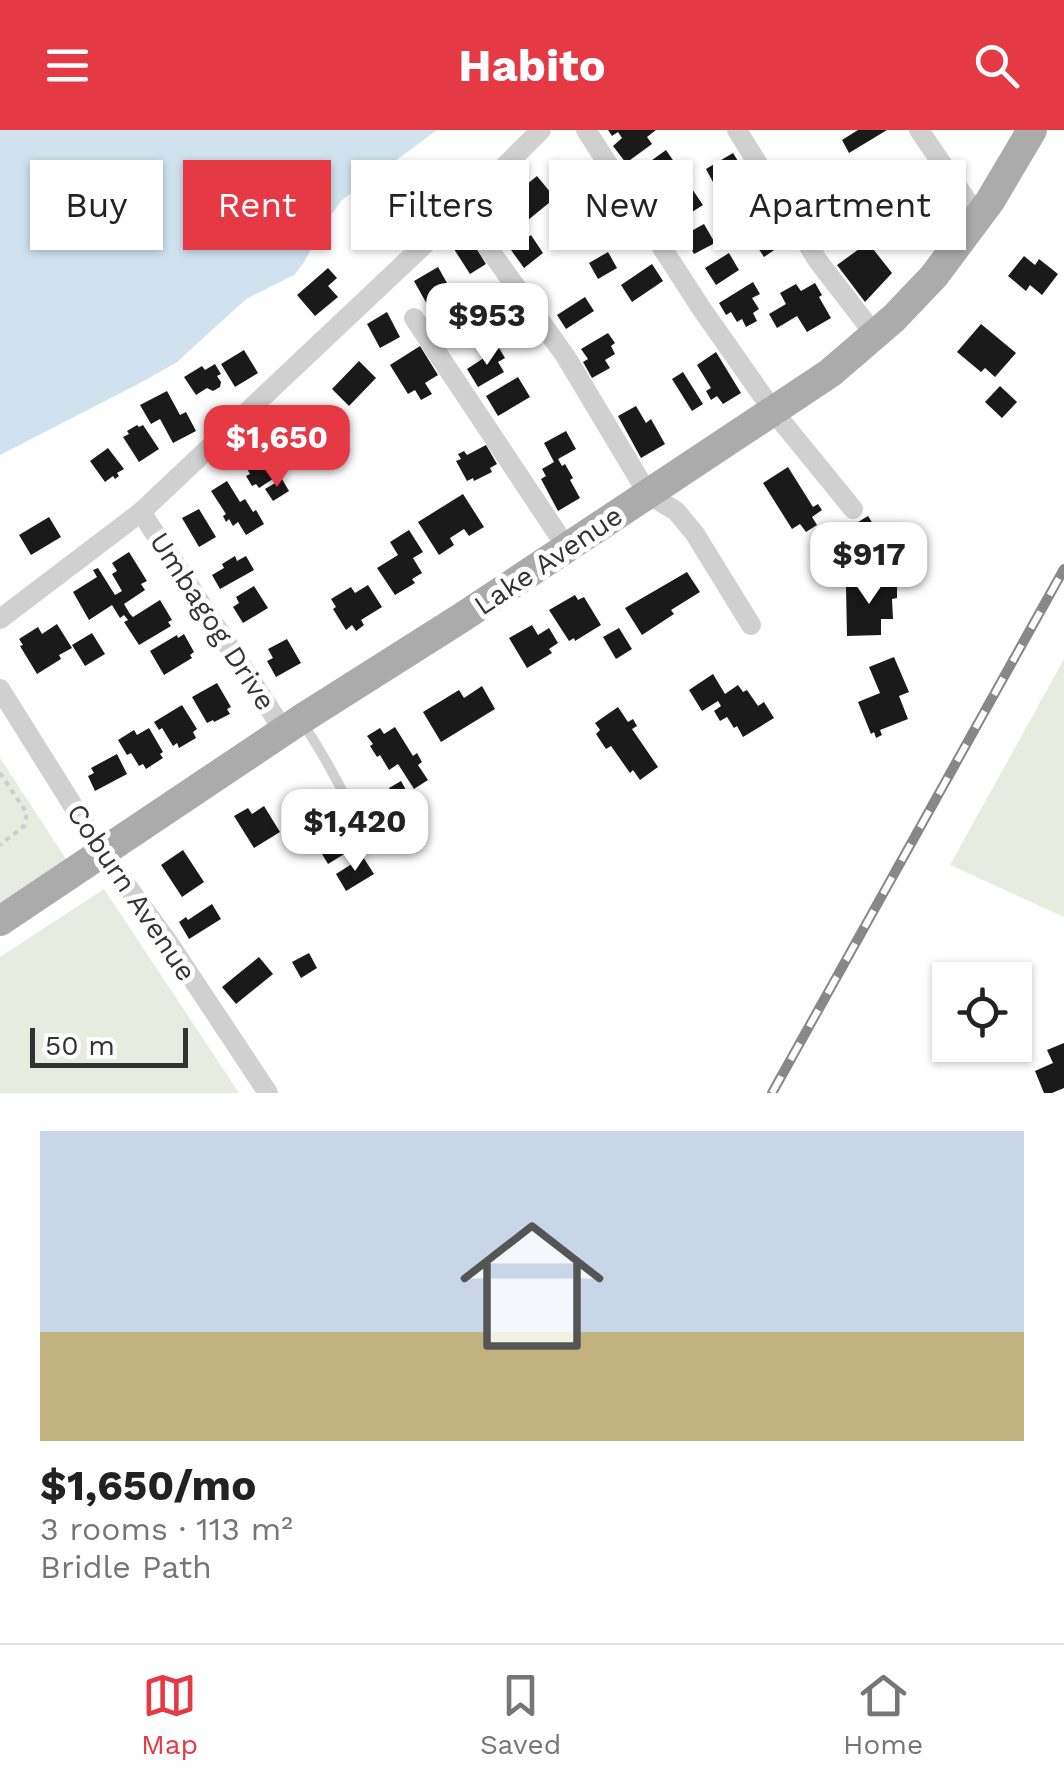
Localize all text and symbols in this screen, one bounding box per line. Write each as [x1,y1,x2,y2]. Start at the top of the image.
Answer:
icon: menu [40,38,95,93]
icon: search [969,38,1024,93]
text: Habito [458,39,606,92]
chip: Buy [30,160,163,250]
chip: Rent [183,160,331,250]
chip: Filters [351,160,529,250]
chip: New [549,160,693,250]
chip: Apartment [713,160,966,250]
pin: $953 [428,283,546,368]
text: $953 [448,296,526,334]
pin: $1,650 [196,405,358,490]
text: $1,650 [226,418,328,456]
street label: Lake Avenue [468,499,629,622]
pin: $917 [810,522,928,607]
street label: Umbagog Drive [143,526,282,716]
text: $917 [832,535,906,573]
pin: $1,420 [274,789,436,874]
street label: Coburn Avenue [60,797,203,987]
text: $1,420 [303,802,407,840]
map controls [932,962,1032,1062]
button: locate [932,962,1032,1062]
scale bar [30,1023,188,1068]
text: 50 m [45,1029,115,1062]
icon: home [442,1196,622,1376]
text: $1,650/mo [40,1461,256,1510]
text: 3 rooms · 113 m² [40,1510,293,1548]
text: Bridle Path [40,1548,212,1586]
tab: Map [141,1668,198,1761]
tab: Saved [480,1668,561,1761]
tab: Home [843,1668,923,1761]

